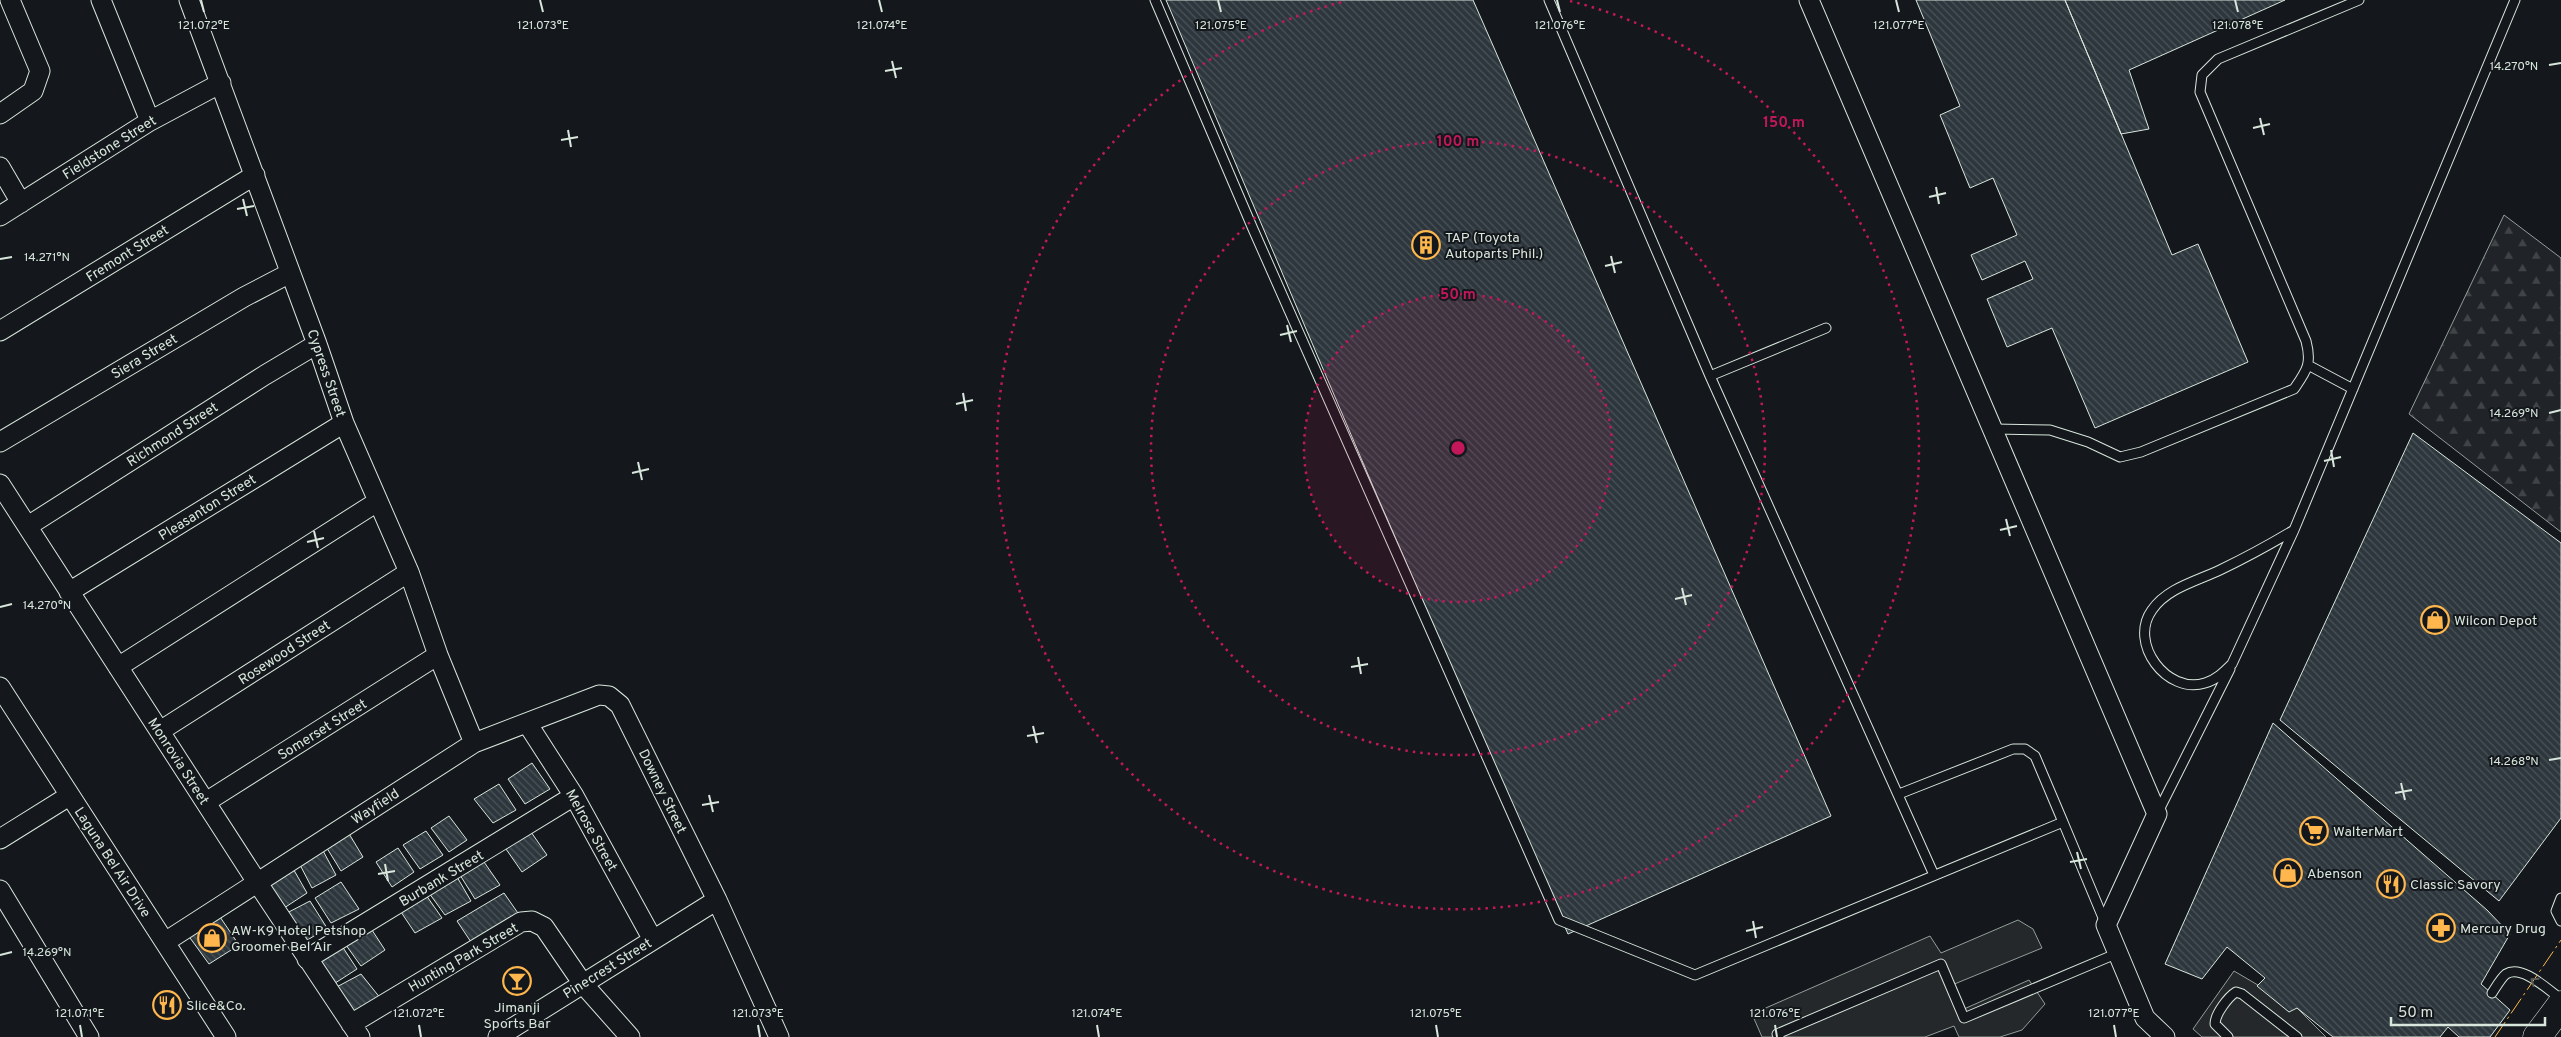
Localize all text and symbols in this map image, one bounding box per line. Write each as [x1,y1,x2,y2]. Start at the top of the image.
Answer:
text: 121.072°E [178,18,230,34]
text: 121.073°E [517,18,569,34]
text: 121.074°E [857,18,907,34]
text: 121.075°E [1195,18,1247,34]
text: 121.076°E [1534,18,1586,34]
text: 121.077°E [1873,18,1925,34]
text: 121.078°E [2212,18,2264,34]
text: 14.270°N [2490,59,2538,75]
street label: Fieldstone Street [60,113,160,184]
text: 150 m [1763,114,1805,133]
text: 100 m [1437,133,1479,152]
street label: Fremont Street [83,222,172,286]
building icon: TAP (Toyota Autoparts Phil.) [1411,230,1441,260]
place label: TAP (Toyota Autoparts Phil.) [1445,230,1543,263]
text: 14.271°N [24,250,70,266]
text: 50 m [1440,286,1476,305]
street label: Cypress Street [303,327,349,420]
street label: Siera Street [109,331,181,384]
street label: Richmond Street [124,399,222,471]
text: 14.269°N [2489,406,2539,422]
centre of rings [1449,439,1467,457]
street label: Pleasanton Street [156,471,260,545]
text: 14.270°N [23,598,71,614]
shop icon: Wilcon Depot [2420,605,2450,635]
place label: Wilcon Depot [2454,613,2537,630]
street label: Rosewood Street [236,617,334,689]
street label: Somerset Street [275,696,370,764]
street label: Monrovia Street [143,715,212,808]
street label: Downey Street [634,747,689,837]
text: 14.268°N [2489,754,2539,770]
street label: Wayfield [349,786,403,829]
street label: Melrose Street [561,787,620,875]
street label: Laguna Bel Air Drive [70,804,154,921]
supermarket icon: WalterMart [2299,816,2329,846]
place label: WalterMart [2333,824,2403,841]
street label: Burbank Street [397,847,487,911]
shop icon: Abenson [2273,858,2303,888]
place label: Abenson [2307,866,2362,883]
restaurant icon: Classic Savory [2376,869,2406,899]
place label: Classic Savory [2410,877,2501,894]
pharmacy icon: Mercury Drug [2426,913,2456,943]
street label: Hunting Park Street [406,920,522,997]
place label: Mercury Drug [2460,921,2546,938]
shop icon: AW-K9 Hotel Petshop Groomer Bel Air [197,923,227,953]
place label: AW-K9 Hotel Petshop Groomer Bel Air [231,923,366,956]
street label: Pinecrest Street [560,935,655,1003]
text: 14.269°N [22,945,72,961]
bar icon: Jimanji Sports Bar [502,966,532,996]
one-way arrow [2531,978,2540,987]
restaurant icon: Slice&Co. [152,990,182,1020]
scale bar [2391,994,2545,1026]
place label: Slice&Co. [186,998,246,1015]
place label: Jimanji Sports Bar [483,1000,551,1033]
text: 50 m [2398,1004,2433,1023]
text: 121.071°E [55,1006,105,1022]
text: 121.072°E [393,1006,445,1022]
text: 121.073°E [732,1006,784,1022]
text: 121.074°E [1072,1006,1122,1022]
text: 121.075°E [1410,1006,1462,1022]
text: 121.076°E [1749,1006,1801,1022]
text: 121.077°E [2088,1006,2140,1022]

